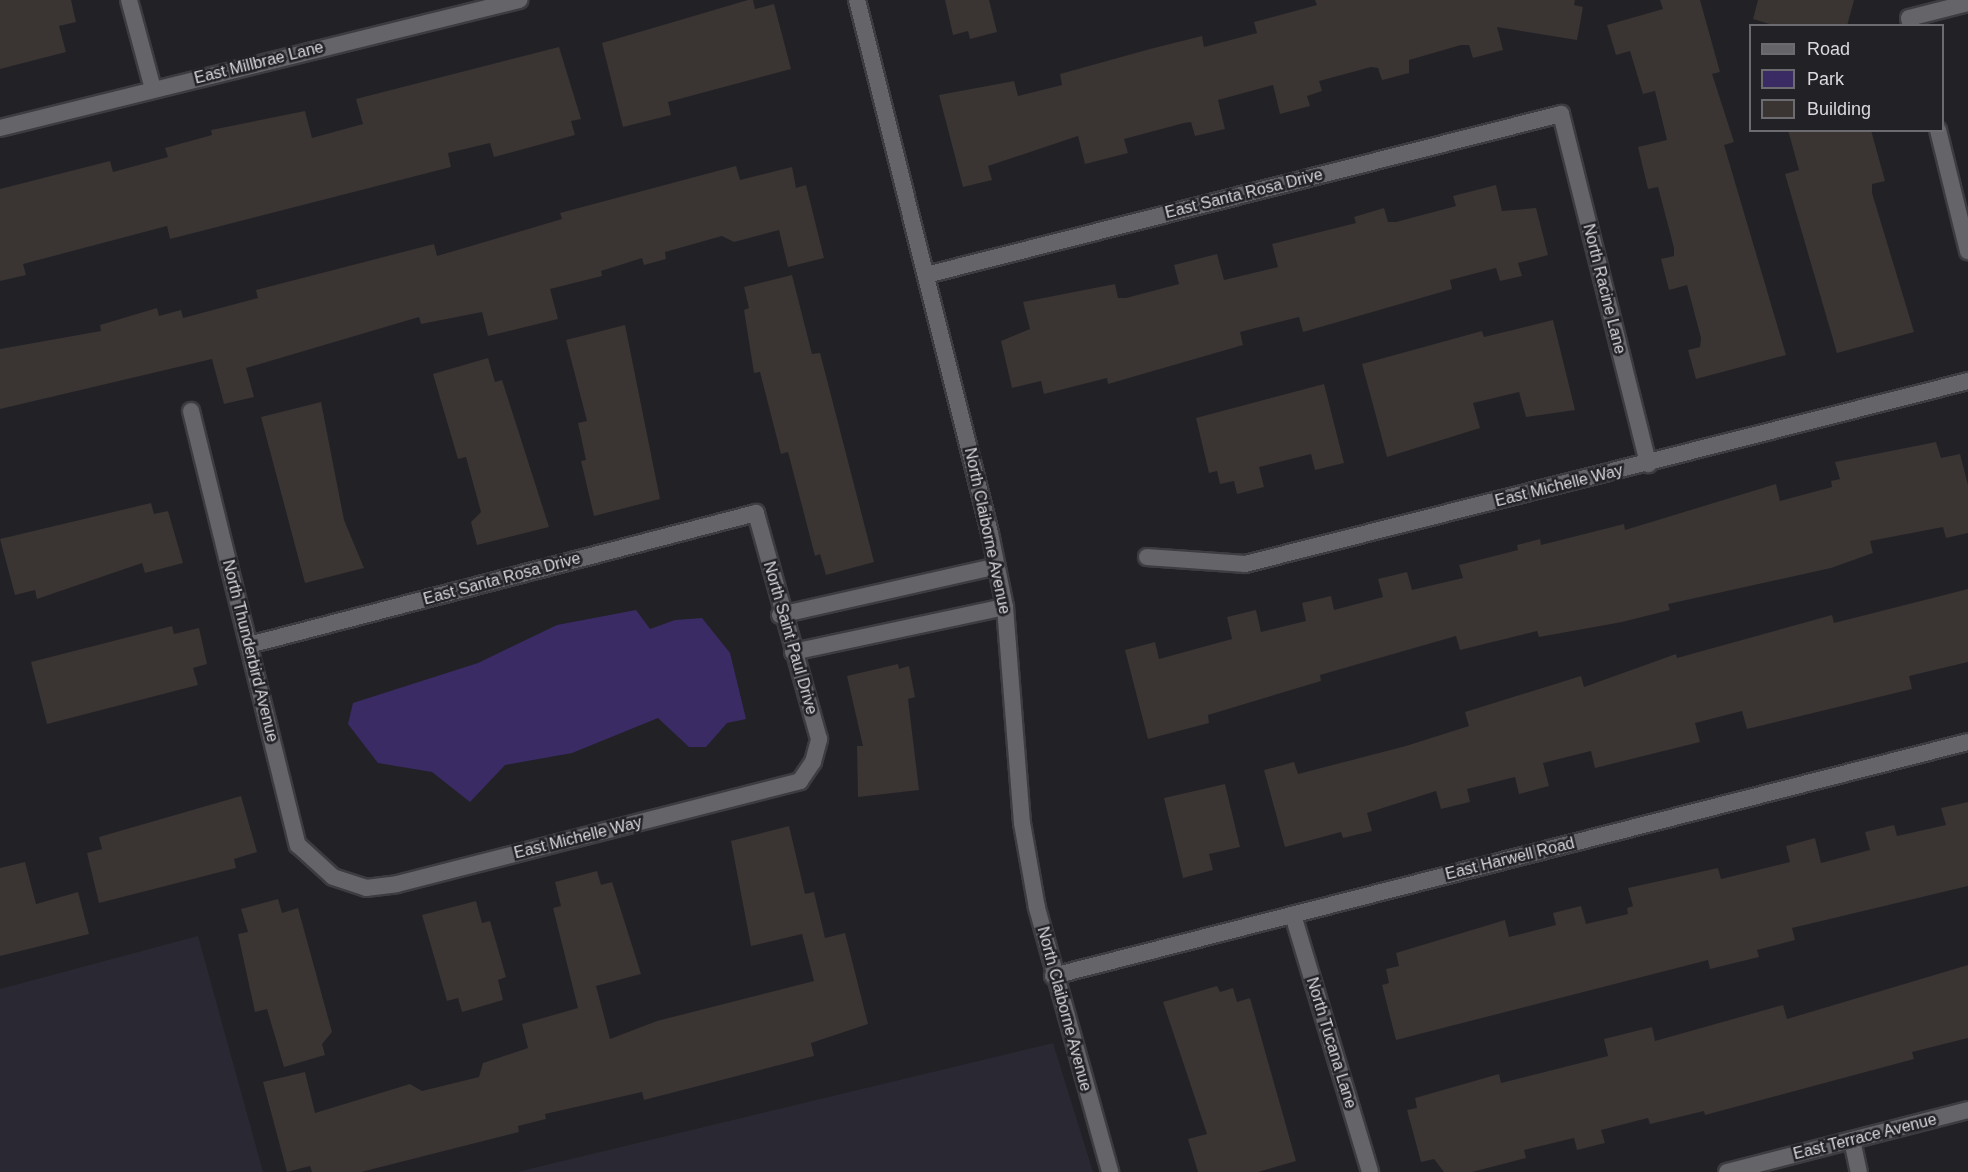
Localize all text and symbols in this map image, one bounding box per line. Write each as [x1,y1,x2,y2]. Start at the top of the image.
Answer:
legend [1749,24,1944,132]
street label: East Millbrae Lane [192,38,326,88]
text: Road [1807,39,1850,59]
text: Park [1807,69,1844,89]
text: Building [1807,99,1871,119]
street label: East Santa Rosa Drive [1163,165,1325,223]
street label: North Racine Lane [1579,222,1629,356]
street label: North Claiborne Avenue [960,446,1014,616]
street label: East Michelle Way [1493,461,1625,511]
street label: East Santa Rosa Drive [421,549,583,609]
street label: North Thunderbird Avenue [218,557,282,745]
street label: North Saint Paul Drive [759,559,821,717]
street label: East Michelle Way [512,813,644,863]
street label: East Harwell Road [1443,834,1577,884]
street label: North Claiborne Avenue [1033,924,1095,1094]
street label: North Tucana Lane [1302,975,1360,1111]
street label: East Terrace Avenue [1791,1110,1939,1164]

